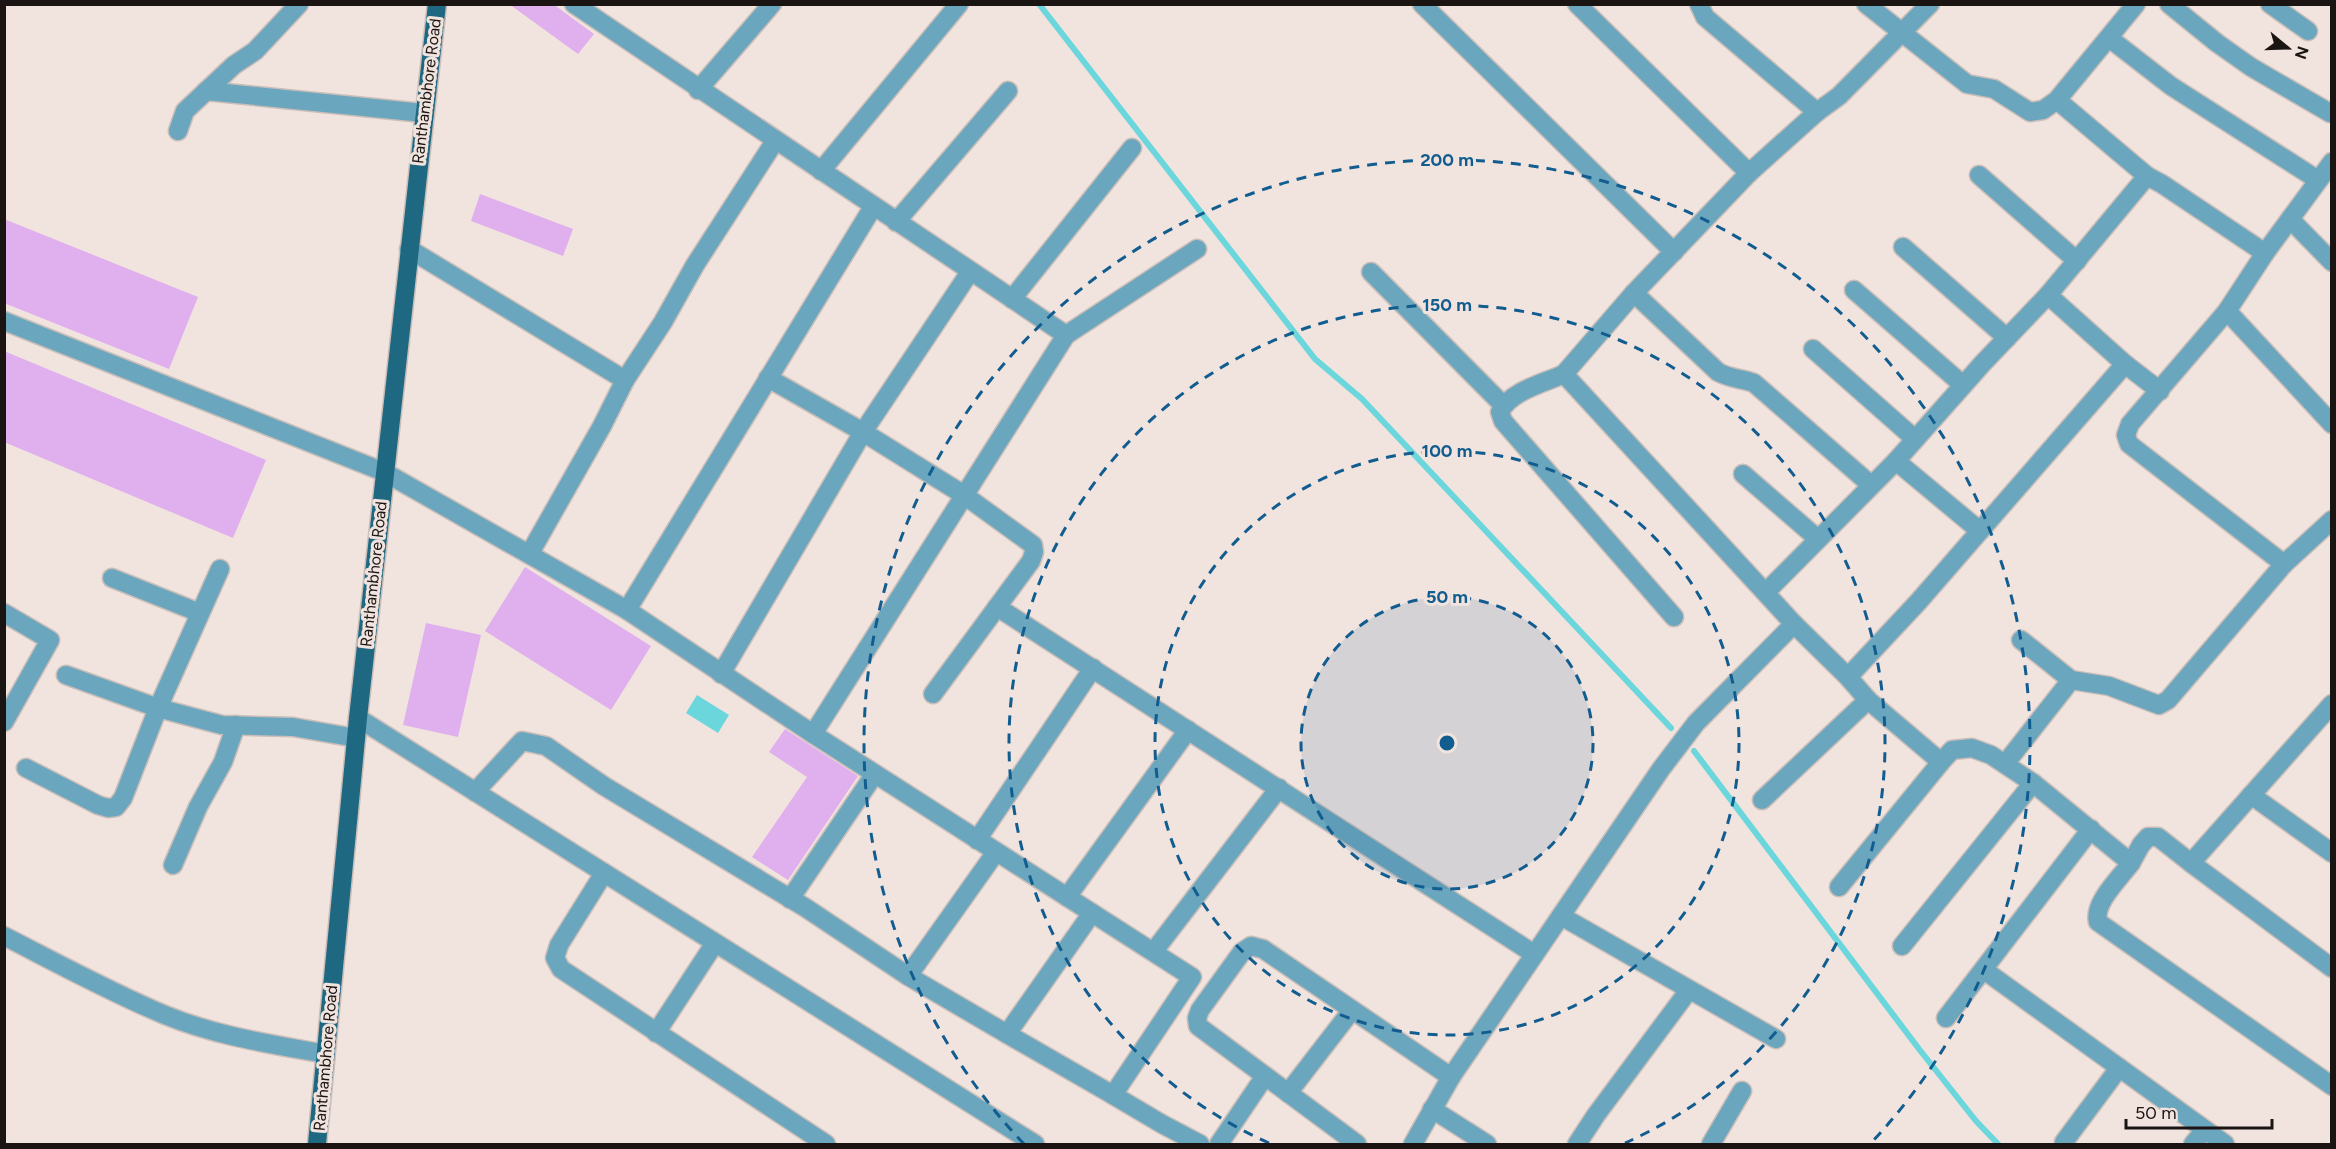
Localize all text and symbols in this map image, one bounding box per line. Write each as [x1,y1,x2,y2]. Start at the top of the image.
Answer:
street label: Ranthambhore Road [408,17,445,165]
north arrow [2258,18,2318,78]
text: N [2291,44,2313,62]
text: 200 m [1420,149,1474,171]
text: 150 m [1422,294,1472,316]
text: 100 m [1422,440,1472,462]
street label: Ranthambhore Road [356,500,391,648]
text: 50 m [1426,586,1468,608]
centre of rings [1437,733,1457,753]
street label: Ranthambhore Road [310,984,341,1132]
scale bar [2126,1092,2272,1130]
text: 50 m [2135,1102,2177,1124]

